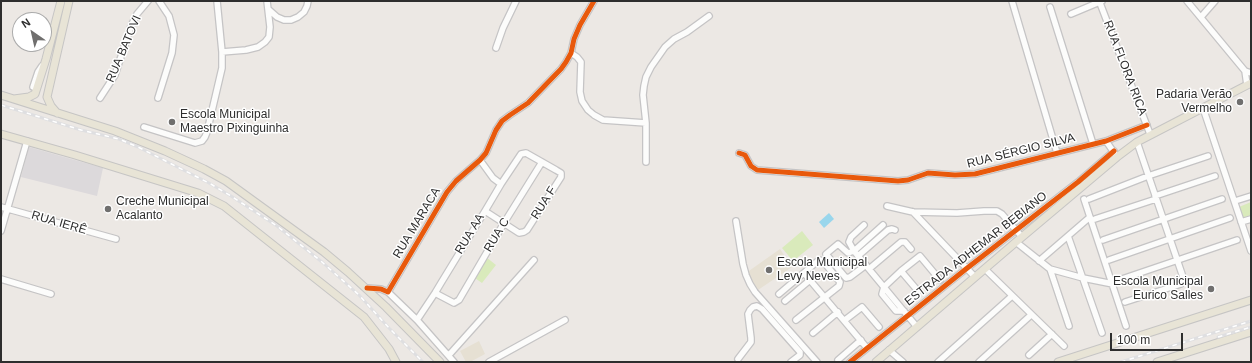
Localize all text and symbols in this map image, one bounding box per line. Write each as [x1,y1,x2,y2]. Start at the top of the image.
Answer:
north arrow [12,12,52,52]
street label: RUA BATOVI [103,13,145,85]
text: N [19,16,32,30]
street label: RUA FLORA RICA [1100,18,1150,118]
place label: Padaria Verão Vermelho [1156,88,1232,116]
marker: Padaria Verão Vermelho [1235,97,1245,107]
place label: Escola Municipal Maestro Pixinguinha [180,108,289,136]
marker: Escola Municipal Maestro Pixinguinha [167,117,177,127]
street label: RUA SÉRGIO SILVA [965,131,1077,171]
street label: RUA F [528,184,560,222]
street label: RUA MARACA [390,185,444,261]
street label: ESTRADA ADHEMAR BEBIANO [902,189,1050,309]
place label: Creche Municipal Acalanto [116,195,209,223]
marker: Creche Municipal Acalanto [103,204,113,214]
street label: RUA IERÊ [30,208,88,238]
street label: RUA AA [452,211,488,257]
street label: RUA C [481,215,513,255]
place label: Escola Municipal Levy Neves [777,256,867,284]
marker: Escola Municipal Levy Neves [764,265,774,275]
place label: Escola Municipal Eurico Salles [1113,275,1203,303]
marker: Escola Municipal Eurico Salles [1206,284,1216,294]
scale bar [1112,325,1185,351]
text: 100 m [1117,333,1150,347]

